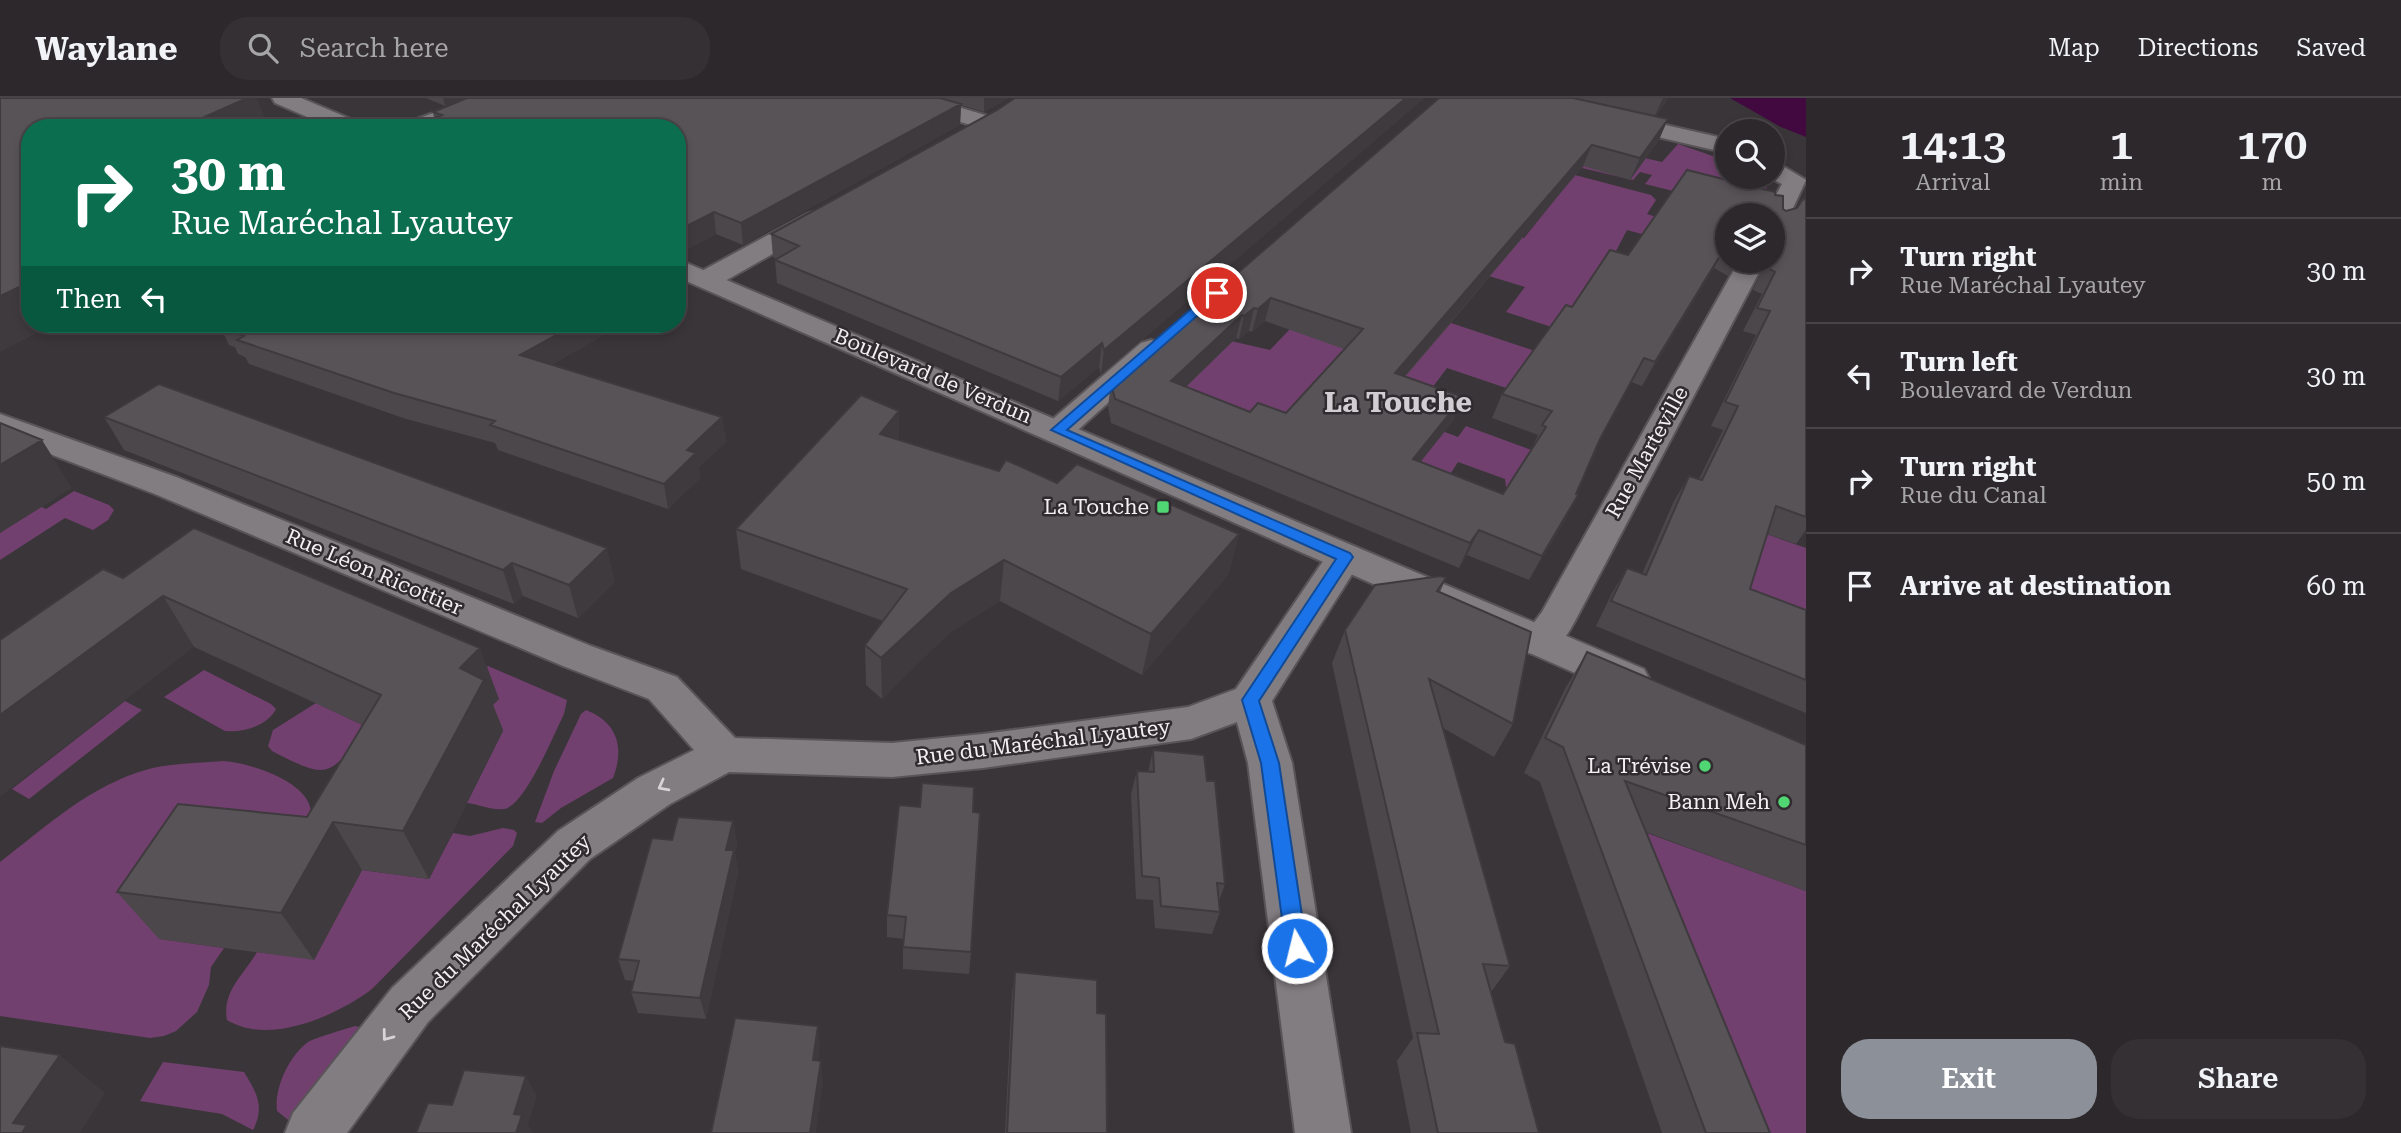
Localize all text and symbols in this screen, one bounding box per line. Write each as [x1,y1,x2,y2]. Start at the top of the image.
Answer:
search box [220,17,710,80]
text: Waylane [35,29,178,68]
icon: search [244,29,282,67]
text: Search here [300,33,449,63]
text: Map [2048,34,2100,62]
text: Directions [2138,34,2258,62]
text: Saved [2296,34,2366,62]
map controls [1715,119,1785,273]
button: search [1715,119,1785,189]
text: 14:13 [1900,120,2006,169]
text: 1 [2110,120,2133,169]
text: 170 [2237,120,2307,169]
text: 30 m [171,145,286,202]
icon: right [56,147,147,238]
text: Arrival [1916,169,1990,196]
text: min [2100,169,2143,196]
text: m [2261,169,2282,196]
button: layers [1715,203,1785,273]
text: Rue Maréchal Lyautey [171,204,513,242]
text: Turn right [1900,242,2036,272]
icon: right [1841,252,1879,290]
text: 30 m [2307,256,2366,286]
pin [1187,263,1247,323]
text: Rue Maréchal Lyautey [1900,272,2146,299]
icon: arrive [1198,274,1236,312]
icon: left [135,280,173,318]
text: Then [56,284,121,314]
street label: Boulevard de Verdun [831,324,1036,429]
text: Turn left [1900,347,2018,377]
icon: left [1841,357,1879,395]
text: 30 m [2307,361,2366,391]
text: Boulevard de Verdun [1900,377,2132,404]
street label: Rue Marteville [1601,382,1693,522]
district label: La Touche [1324,386,1472,419]
text: Turn right [1900,452,2036,482]
icon: right [1841,462,1879,500]
text: 50 m [2307,466,2366,496]
text: Rue du Canal [1900,482,2047,509]
place label: La Touche [1044,495,1149,519]
marker: La Touche [1155,499,1171,515]
street label: Rue Léon Ricottier [282,524,466,620]
icon: arrive [1841,567,1879,605]
text: Arrive at destination [1900,571,2171,601]
text: 60 m [2307,571,2366,601]
street label: Rue du Maréchal Lyautey [914,714,1172,770]
place label: La Trévise [1587,754,1691,778]
marker: La Trévise [1697,758,1713,774]
one-way arrow [658,778,670,791]
place label: Bann Meh [1668,790,1770,814]
marker: Bann Meh [1776,794,1792,810]
street label: Rue du Maréchal Lyautey [395,829,596,1025]
position arrow [1260,911,1334,985]
one-way arrow [382,1028,395,1040]
button: Exit [1841,1039,2097,1119]
button: Share [2111,1039,2366,1119]

